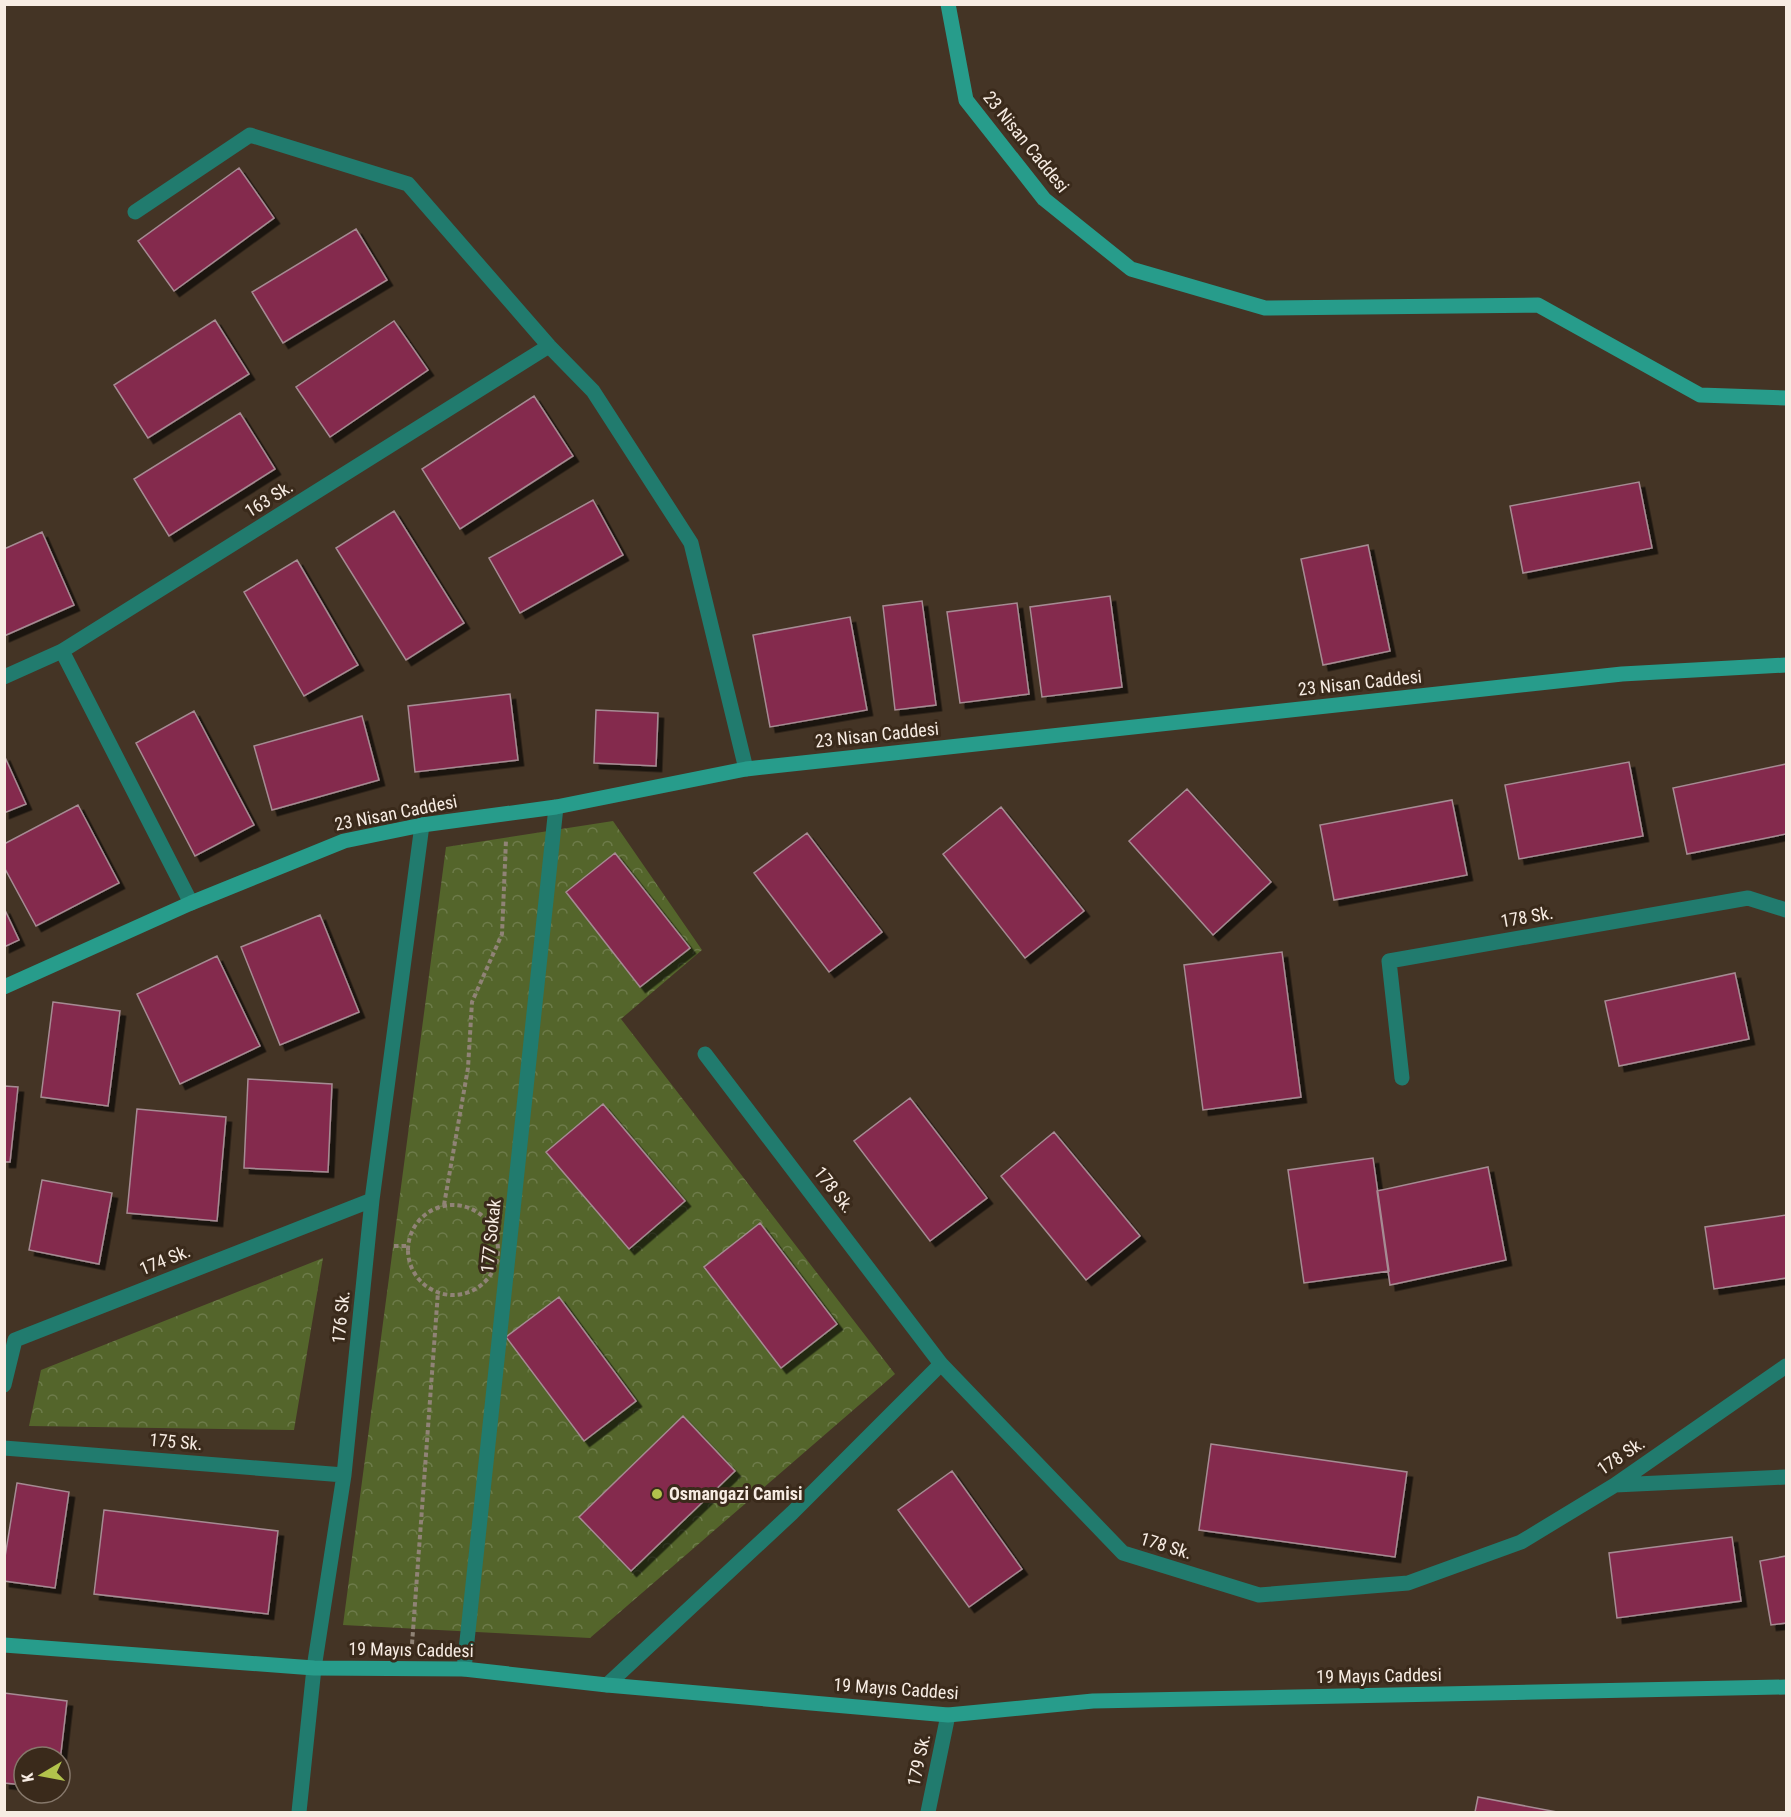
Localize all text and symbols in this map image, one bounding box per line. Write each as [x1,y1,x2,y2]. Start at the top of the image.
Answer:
street label: 23 Nisan Caddesi [979,87,1074,197]
street label: 163 Sk. [241,476,297,522]
street label: 23 Nisan Caddesi [1297,666,1423,699]
street label: 23 Nisan Caddesi [814,718,940,751]
street label: 23 Nisan Caddesi [333,790,459,835]
street label: 178 Sk. [1499,902,1555,931]
street label: 178 Sk. [810,1162,859,1217]
street label: 177 Sokak [476,1198,505,1274]
street label: 174 Sk. [136,1240,193,1279]
street label: 176 Sk. [327,1290,354,1344]
street label: 175 Sk. [149,1429,203,1454]
street label: 178 Sk. [1593,1432,1649,1479]
place label: Osmangazi Camisi [669,1483,802,1504]
marker: Osmangazi Camisi [650,1487,664,1501]
street label: 178 Sk. [1138,1528,1195,1563]
street label: 19 Mayıs Caddesi [348,1638,474,1661]
street label: 19 Mayıs Caddesi [1316,1664,1442,1687]
street label: 19 Mayıs Caddesi [833,1674,959,1703]
street label: 179 Sk. [903,1732,934,1788]
north arrow [12,1745,72,1805]
text: K [18,1771,38,1784]

